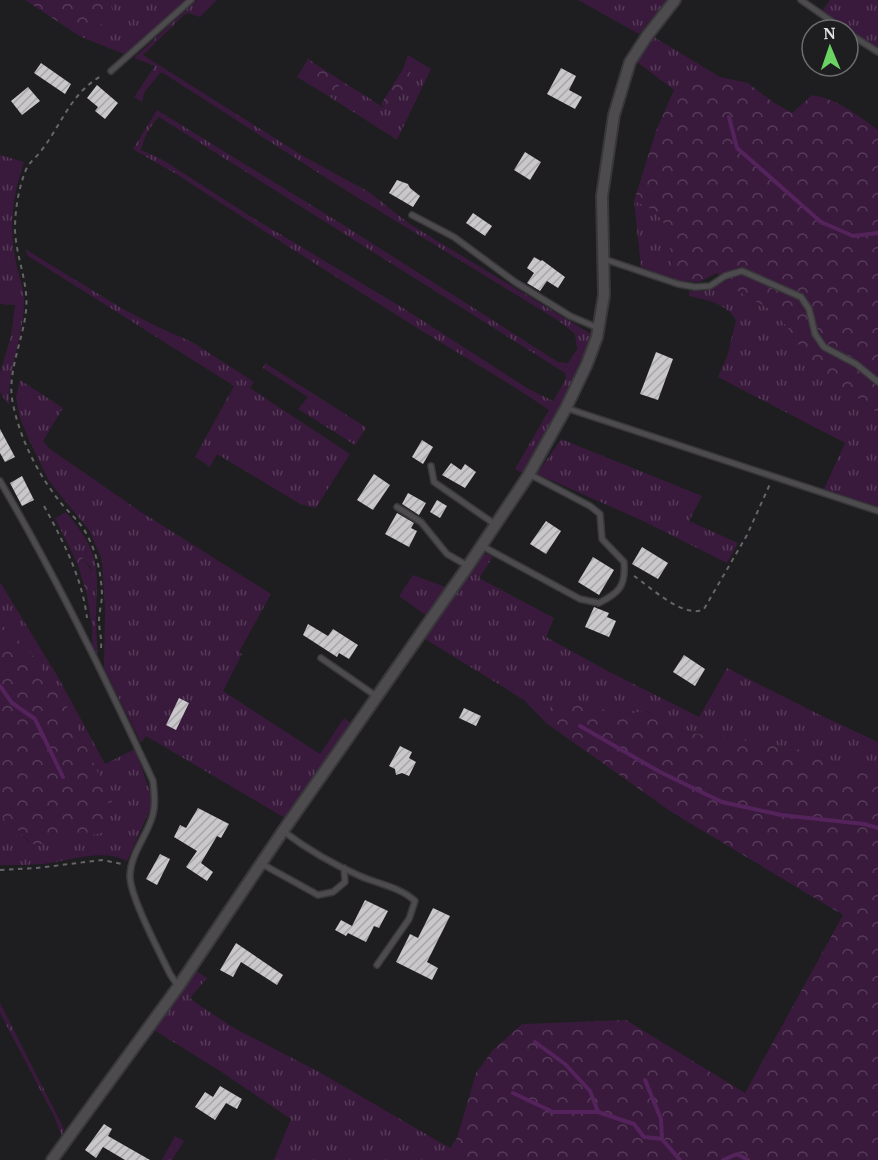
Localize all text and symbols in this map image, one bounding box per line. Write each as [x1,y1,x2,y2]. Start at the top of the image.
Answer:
north arrow [800,18,860,78]
text: N [823,22,836,44]

